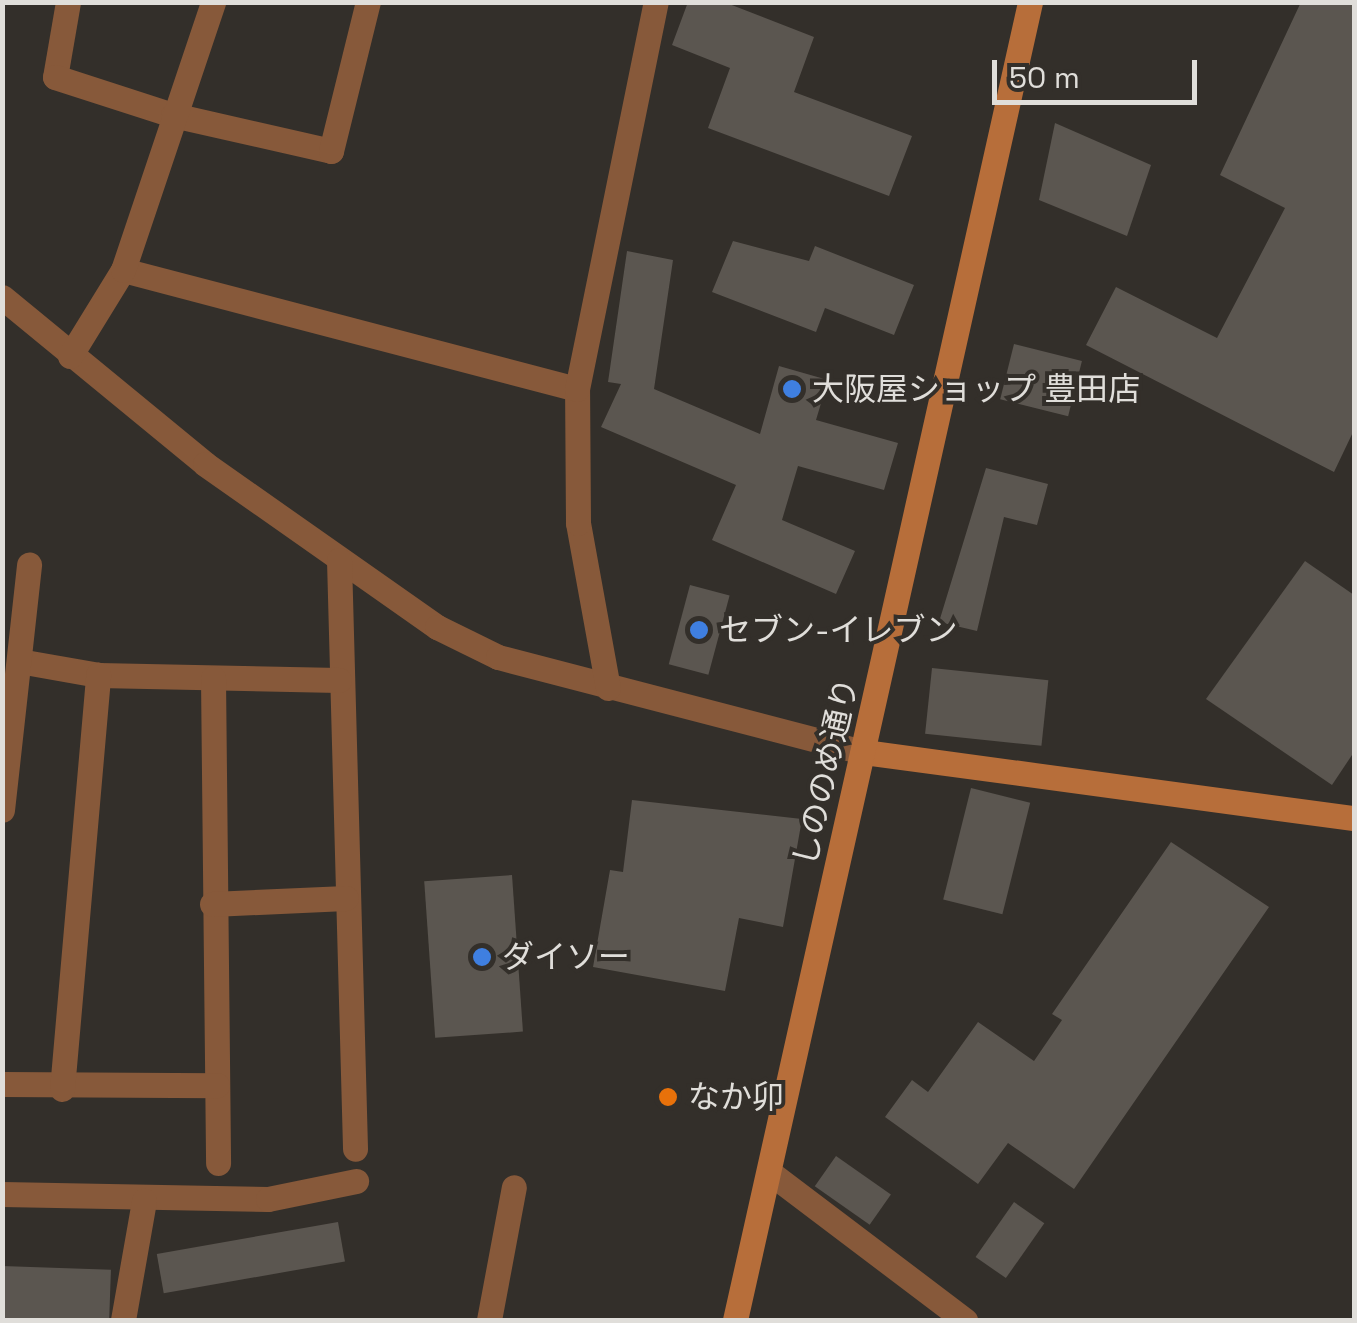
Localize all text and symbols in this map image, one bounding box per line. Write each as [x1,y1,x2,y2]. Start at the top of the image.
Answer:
scale bar [997,40,1202,102]
text: 50 m [1009,58,1080,97]
place label: 大阪屋ショップ 豊田店 [812,370,1140,408]
marker: 大阪屋ショップ 豊田店 [781,378,803,400]
place label: セブン-イレブン [719,611,958,649]
marker: セブン-イレブン [688,619,710,641]
street label: しののめ通り [786,674,866,870]
place label: ダイソー [502,938,630,976]
marker: ダイソー [471,946,493,968]
place label: なか卯 [688,1078,784,1116]
marker: なか卯 [657,1086,679,1108]

